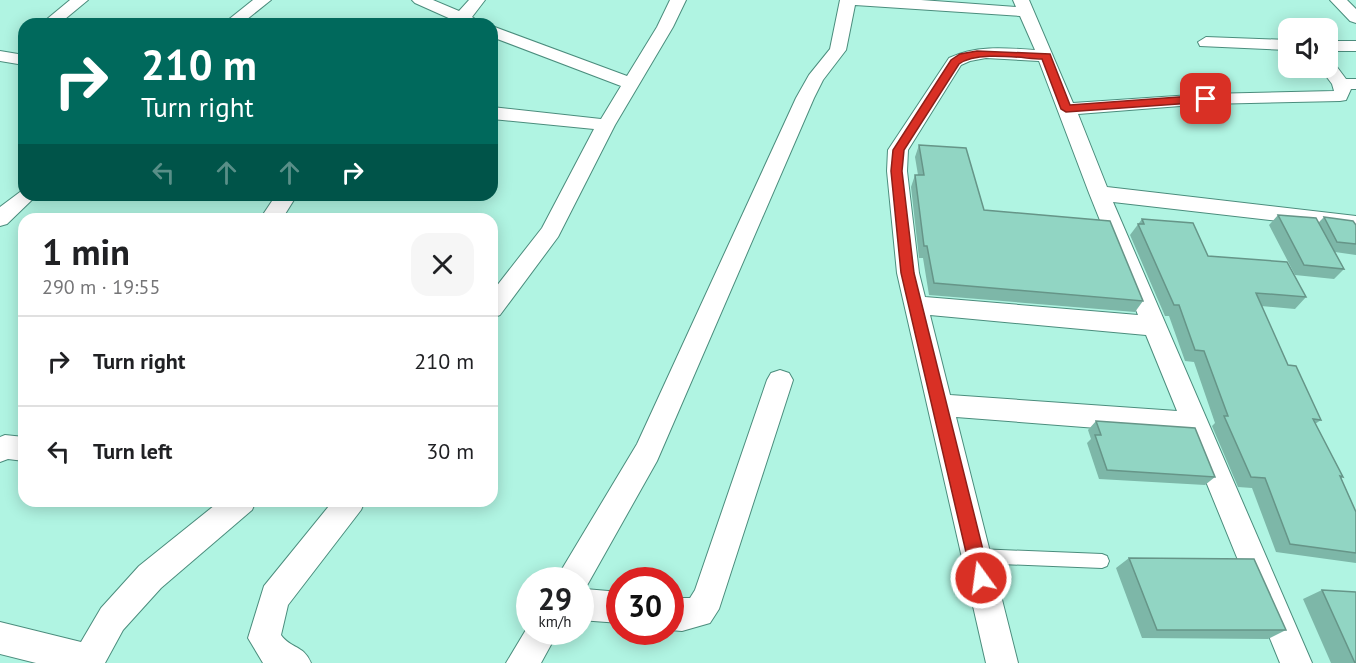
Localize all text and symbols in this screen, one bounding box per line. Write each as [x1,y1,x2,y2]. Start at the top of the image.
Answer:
map controls [1278,18,1338,78]
button: sound [1278,18,1338,78]
text: 210 m [141,37,257,92]
icon: right [42,42,120,120]
pin [1180,73,1231,124]
icon: arrive [1189,82,1222,115]
text: Turn right [141,90,254,124]
icon: left [147,156,180,189]
icon: ahead [210,156,243,189]
icon: ahead [273,156,306,189]
icon: right [336,156,369,189]
text: 1 min [42,228,130,275]
button: close [411,233,474,296]
text: 290 m · 19:55 [42,274,160,300]
icon: right [42,345,75,378]
text: Turn right [93,347,185,375]
text: 210 m [414,347,474,375]
icon: left [42,435,75,468]
text: Turn left [93,437,173,465]
text: 30 m [426,437,474,465]
position arrow [949,546,1013,610]
speed limit sign: 30 [606,567,684,645]
text: 29 [538,579,572,618]
text: km/h [539,612,571,631]

